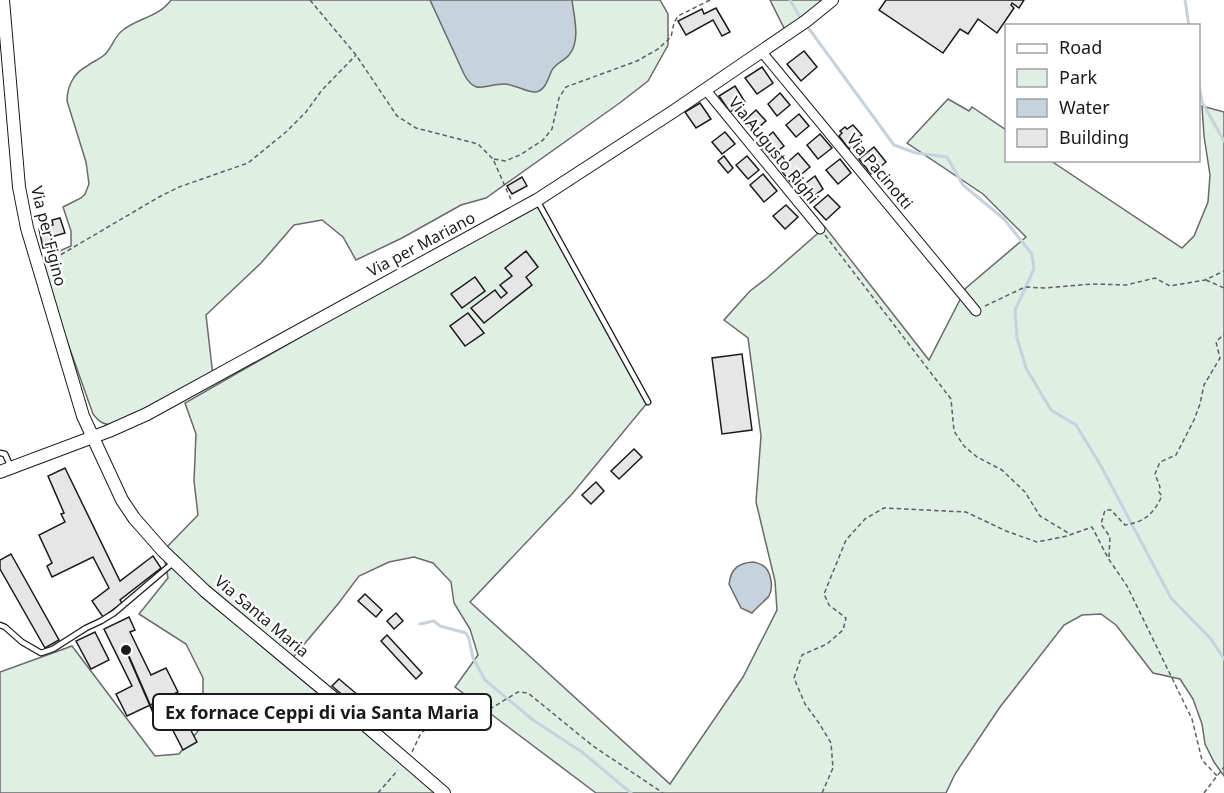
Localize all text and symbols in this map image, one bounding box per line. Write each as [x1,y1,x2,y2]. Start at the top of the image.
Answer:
legend [1005,24,1200,162]
text: Road [1059,35,1102,59]
text: Park [1059,65,1097,89]
street label: Via Augusto Righi [724,92,824,208]
text: Water [1059,95,1110,119]
text: Building [1059,125,1129,149]
street label: Via Pacinotti [842,128,918,214]
street label: Via per Figino [26,184,72,288]
street label: Via per Mariano [363,206,479,282]
street label: Via Santa Maria [210,570,314,662]
callout: Ex fornace Ceppi di via Santa Maria [153,694,491,730]
text: Ex fornace Ceppi di via Santa Maria [165,700,479,724]

